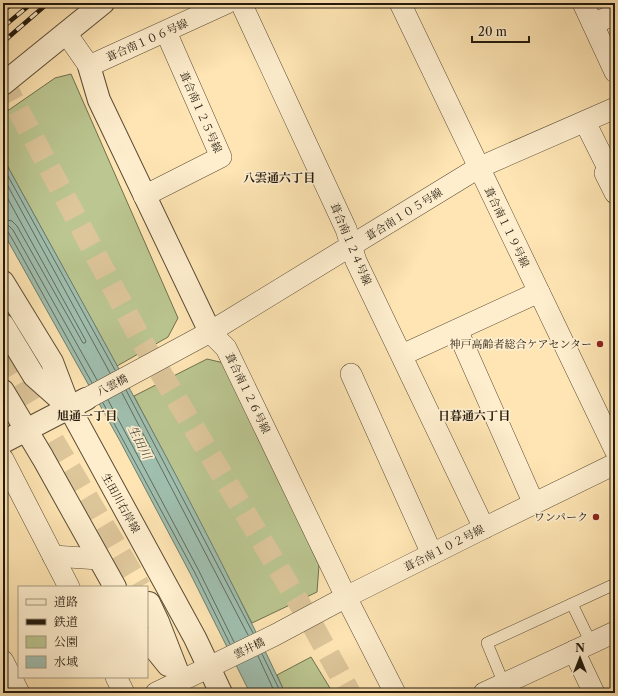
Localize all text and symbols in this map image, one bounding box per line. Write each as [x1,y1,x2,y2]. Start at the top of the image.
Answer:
street label: 葺合南１０６号線 [104,16,190,64]
scale bar [472,18,529,44]
text: 20 m [478,24,507,39]
street label: 葺合南１２５号線 [177,69,225,155]
district label: 八雲通六丁目 [243,170,315,185]
street label: 葺合南１１９号線 [481,184,533,270]
street label: 葺合南１０５号線 [363,185,445,243]
street label: 葺合南１２４号線 [327,201,375,287]
place label: 神戸高齢者総合ケアセンター [450,337,592,351]
marker: 神戸高齢者総合ケアセンター [595,339,605,349]
street label: 葺合南１２６号線 [222,350,274,436]
street label: 八雲橋 [94,371,130,399]
district label: 旭通一丁目 [57,408,117,423]
district label: 日暮通六丁目 [438,408,510,423]
water label: 生田川 [125,423,156,463]
street label: 生田川右岸線 [99,471,143,535]
place label: ワンパーク [534,510,588,524]
marker: ワンパーク [591,512,601,522]
street label: 葺合南１０２号線 [402,522,486,574]
legend [18,586,148,678]
text: 道路 [54,594,78,609]
text: 鉄道 [53,614,78,629]
text: 公園 [54,634,78,649]
street label: 雲井橋 [231,634,267,662]
north arrow [560,638,600,678]
text: N [575,641,585,655]
text: 水域 [54,654,78,669]

